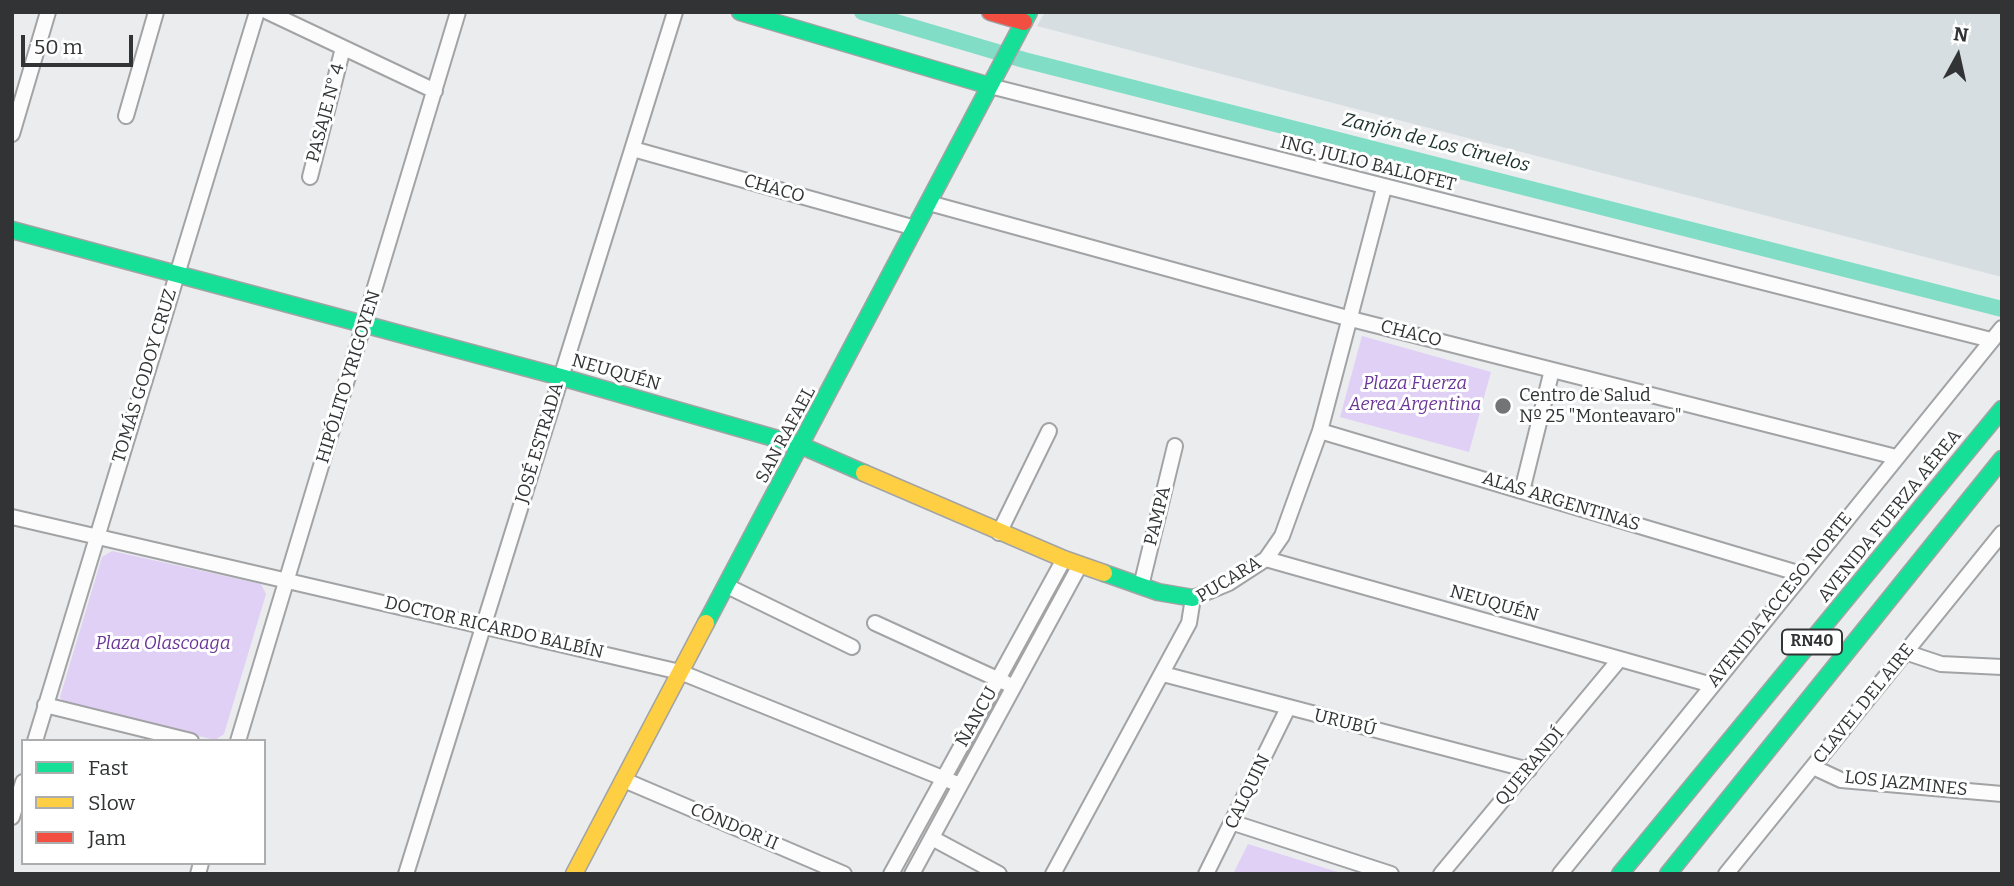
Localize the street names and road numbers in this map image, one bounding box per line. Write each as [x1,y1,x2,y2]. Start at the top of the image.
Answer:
street label: PASAJE N° 4 [302,61,350,165]
street label: ING. JULIO BALLOFET [1278,132,1458,196]
street label: CHACO [741,170,807,208]
street label: TOMÁS GODOY CRUZ [108,287,182,465]
street label: HIPÓLITO YRIGOYEN [312,288,386,466]
street label: CHACO [1378,316,1444,352]
street label: NEUQUÉN [569,350,663,396]
street label: JOSÉ ESTRADA [511,380,569,506]
street label: SAN RAFAEL [752,383,820,487]
street label: AVENIDA FUERZA AÉREA [1814,425,1966,607]
street label: ALAS ARGENTINAS [1480,468,1642,536]
street label: PAMPA [1140,484,1176,548]
street label: AVENIDA ACCESO NORTE [1703,508,1857,692]
street label: PUCARA [1193,552,1265,608]
street label: NEUQUÉN [1447,581,1541,627]
street label: DOCTOR RICARDO BALBÍN [382,592,606,664]
road number: RN40 [1782,629,1842,654]
street label: CLAVEL DEL AIRE [1809,640,1919,768]
street label: ÑANCU [952,683,1002,751]
street label: URUBÚ [1312,705,1378,741]
street label: QUERANDÍ [1491,724,1569,810]
street label: CALQUIN [1221,751,1275,833]
street label: LOS JAZMINES [1843,767,1969,801]
street label: CÓNDOR II [687,799,781,855]

